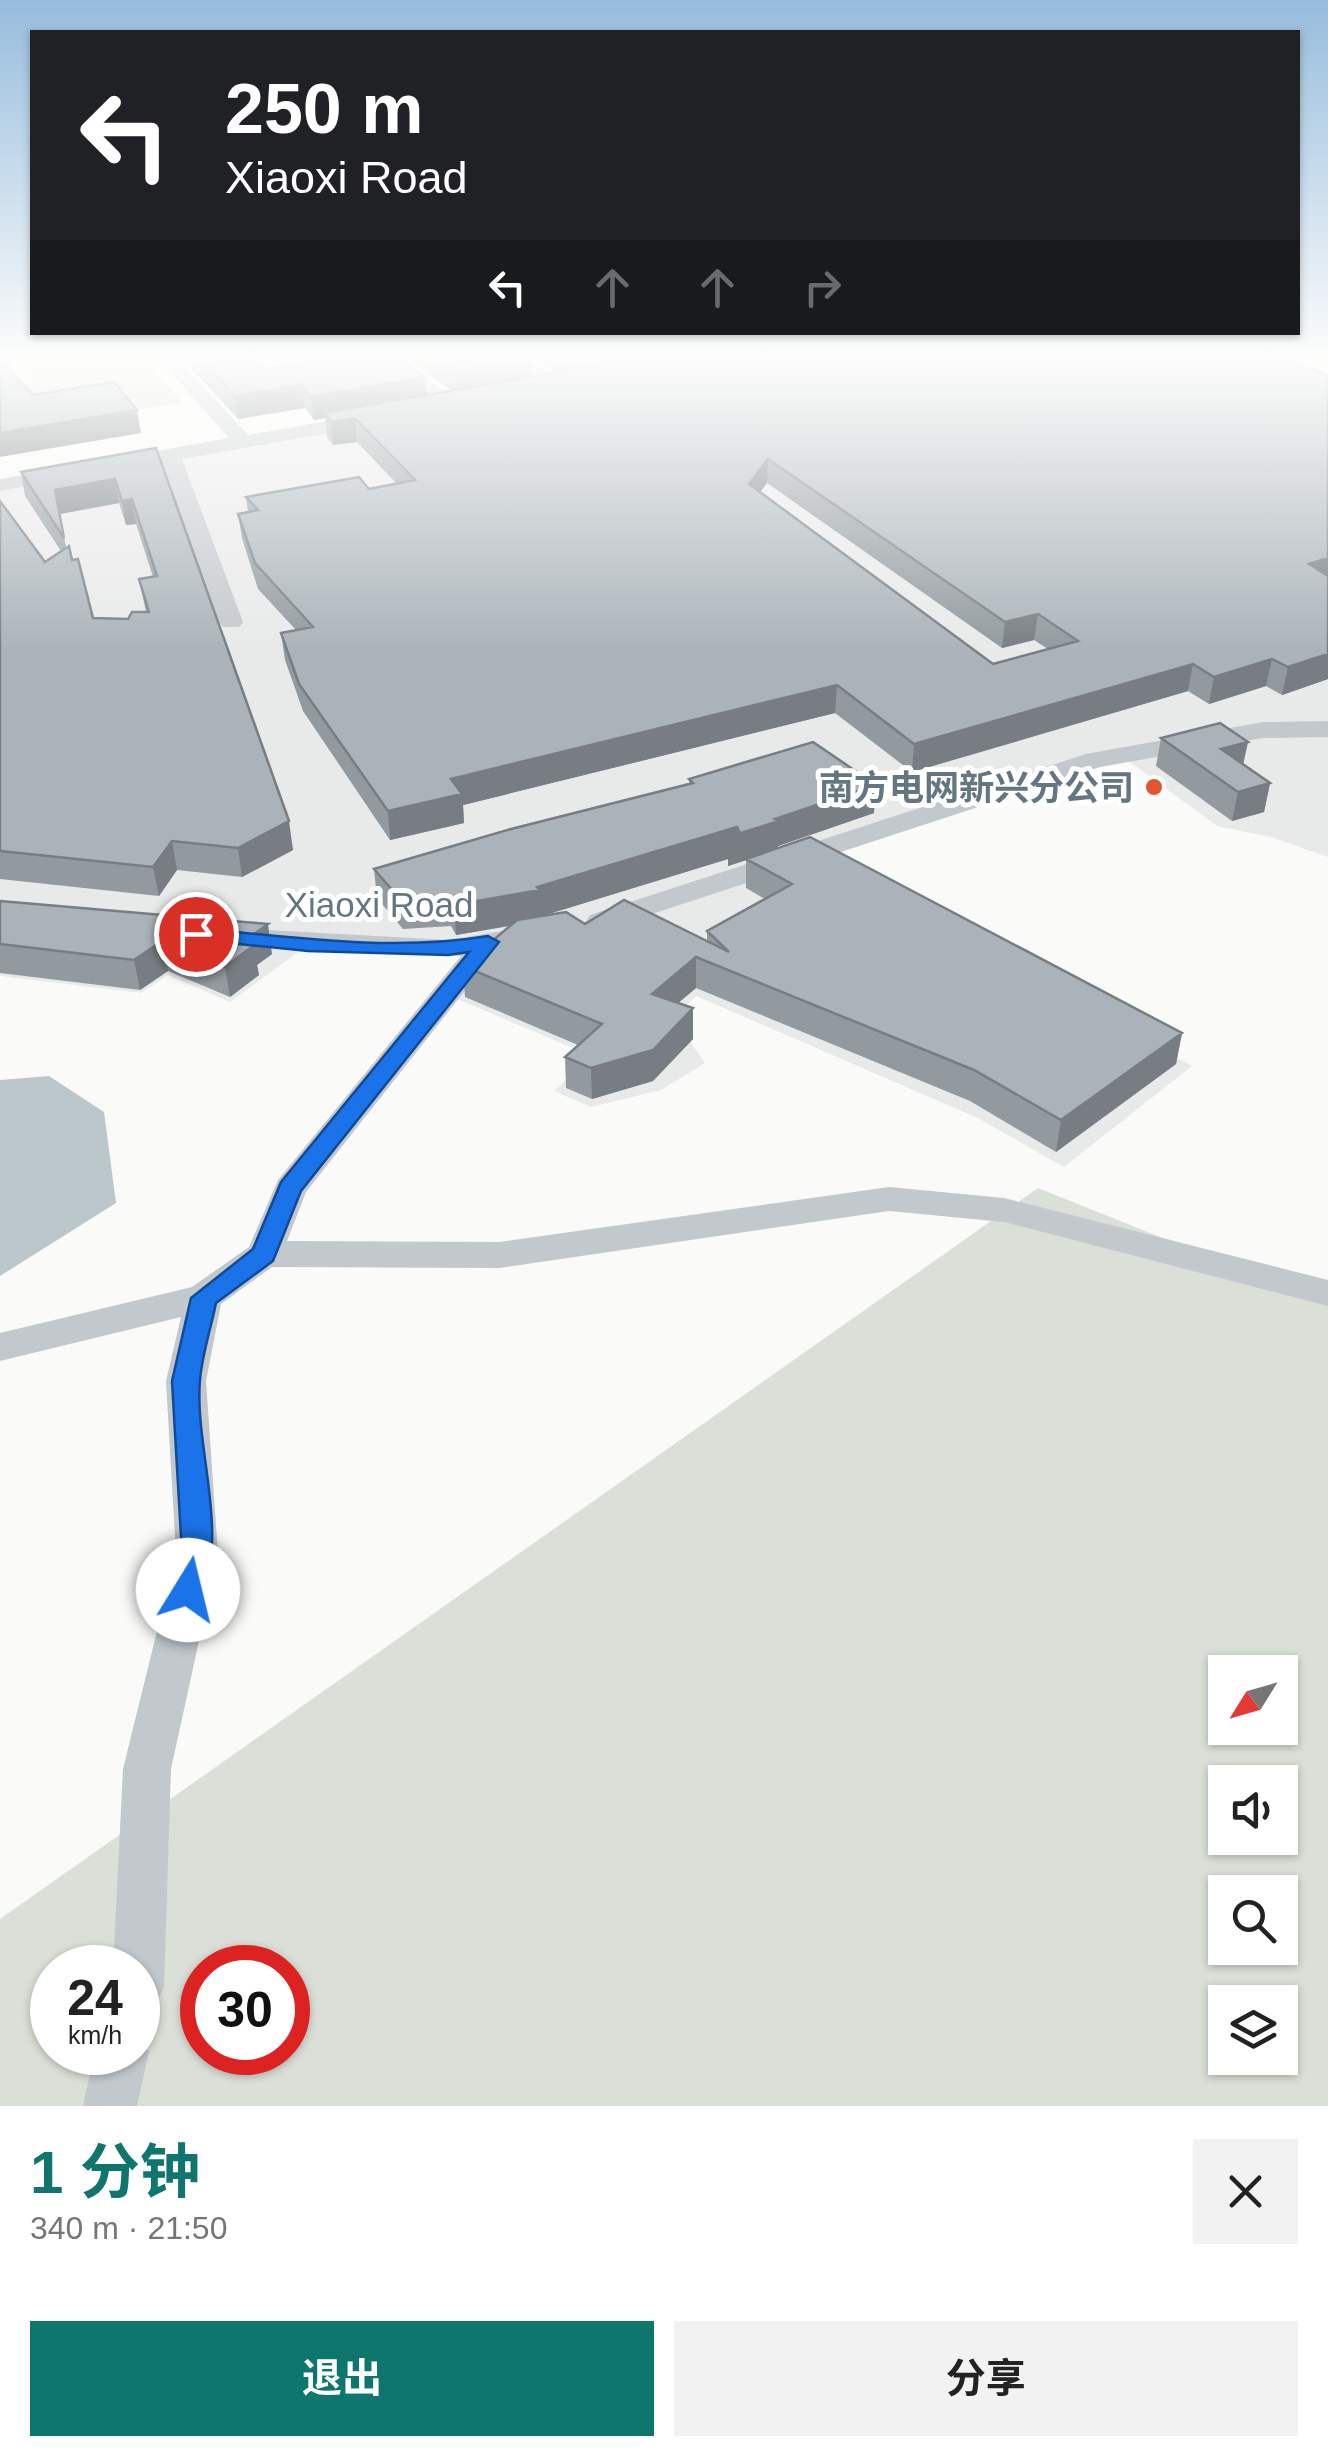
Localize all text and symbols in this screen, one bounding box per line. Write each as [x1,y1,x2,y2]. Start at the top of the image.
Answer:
icon: left [60,70,190,200]
text: 250 m [225,70,423,148]
text: Xiaoxi Road [225,152,468,203]
icon: left [480,260,535,315]
icon: ahead [585,260,640,315]
icon: ahead [690,260,745,315]
icon: right [795,260,850,315]
place label: 南方电网新兴分公司 [819,768,1134,807]
marker: 南方电网新兴分公司 [1143,776,1165,798]
street label: Xiaoxi Road [285,885,473,924]
pin [154,892,239,977]
icon: arrive [169,907,224,962]
position arrow [136,1538,240,1642]
north arrow [1208,1655,1298,1745]
map controls [1208,1655,1298,2075]
button: sound [1208,1765,1298,1855]
button: search [1208,1875,1298,1965]
speed limit sign: 30 [180,1945,310,2075]
text: 24 [67,1970,123,2026]
button: layers [1208,1985,1298,2075]
text: km/h [68,2021,122,2049]
text: 1 分钟 [30,2139,200,2206]
button: close [1193,2139,1298,2244]
text: 340 m · 21:50 [30,2210,227,2246]
button: 退出 [30,2321,654,2436]
button: 分享 [674,2321,1298,2436]

